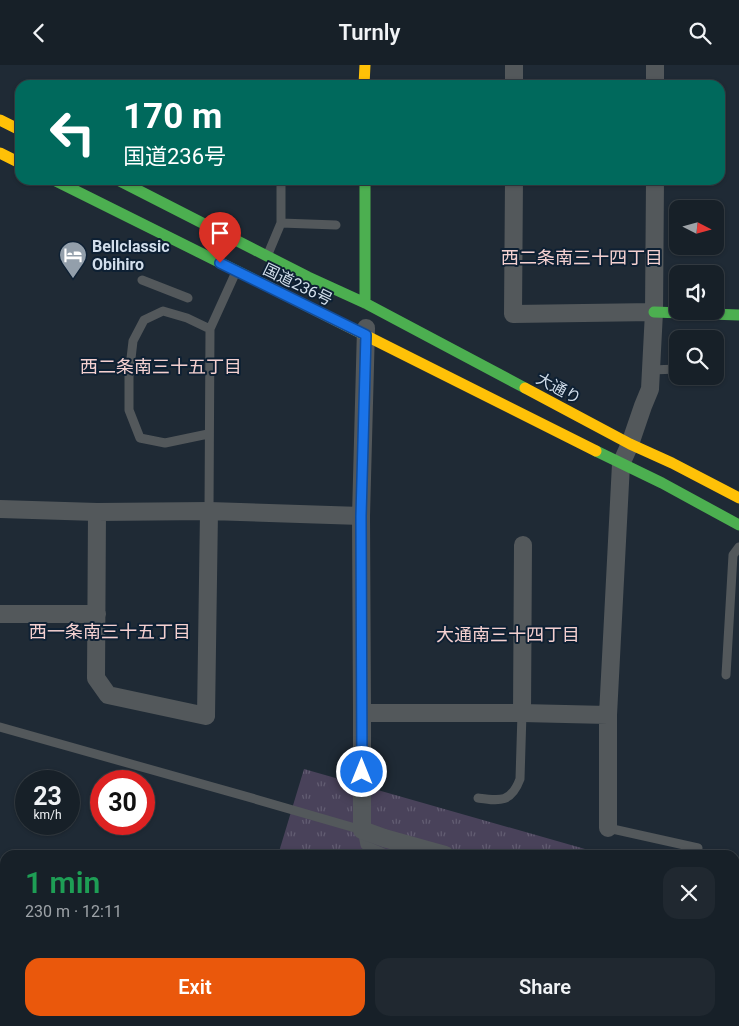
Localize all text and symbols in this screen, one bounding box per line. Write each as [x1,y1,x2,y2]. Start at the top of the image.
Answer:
icon: back [25,19,53,47]
icon: search [686,19,714,47]
text: Turnly [339,20,400,45]
text: 170 m [123,96,222,137]
icon: left [40,100,105,165]
text: 国道236号 [123,144,226,169]
north arrow [669,200,724,255]
map controls [669,200,724,385]
pin [199,212,241,263]
icon: arrive [206,219,234,247]
place label: Bellclassic Obihiro [92,237,169,274]
hotel icon: Bellclassic Obihiro [58,240,88,279]
district label: 西二条南三十四丁目 [501,247,663,268]
street label: 国道236号 [260,259,336,309]
button: sound [669,265,724,320]
button: search [669,330,724,385]
district label: 西二条南三十五丁目 [80,356,242,377]
street label: 大通り [533,369,584,408]
district label: 西一条南三十五丁目 [29,621,191,642]
district label: 大通南三十四丁目 [436,624,580,645]
position arrow [335,745,387,797]
speed limit sign: 30 [90,770,155,835]
text: 23 [33,782,62,811]
text: km/h [33,808,62,822]
text: 1 min [25,865,100,900]
button: close [663,867,715,919]
text: 230 m · 12:11 [25,902,122,921]
button: Exit [25,958,365,1016]
button: Share [375,958,715,1016]

